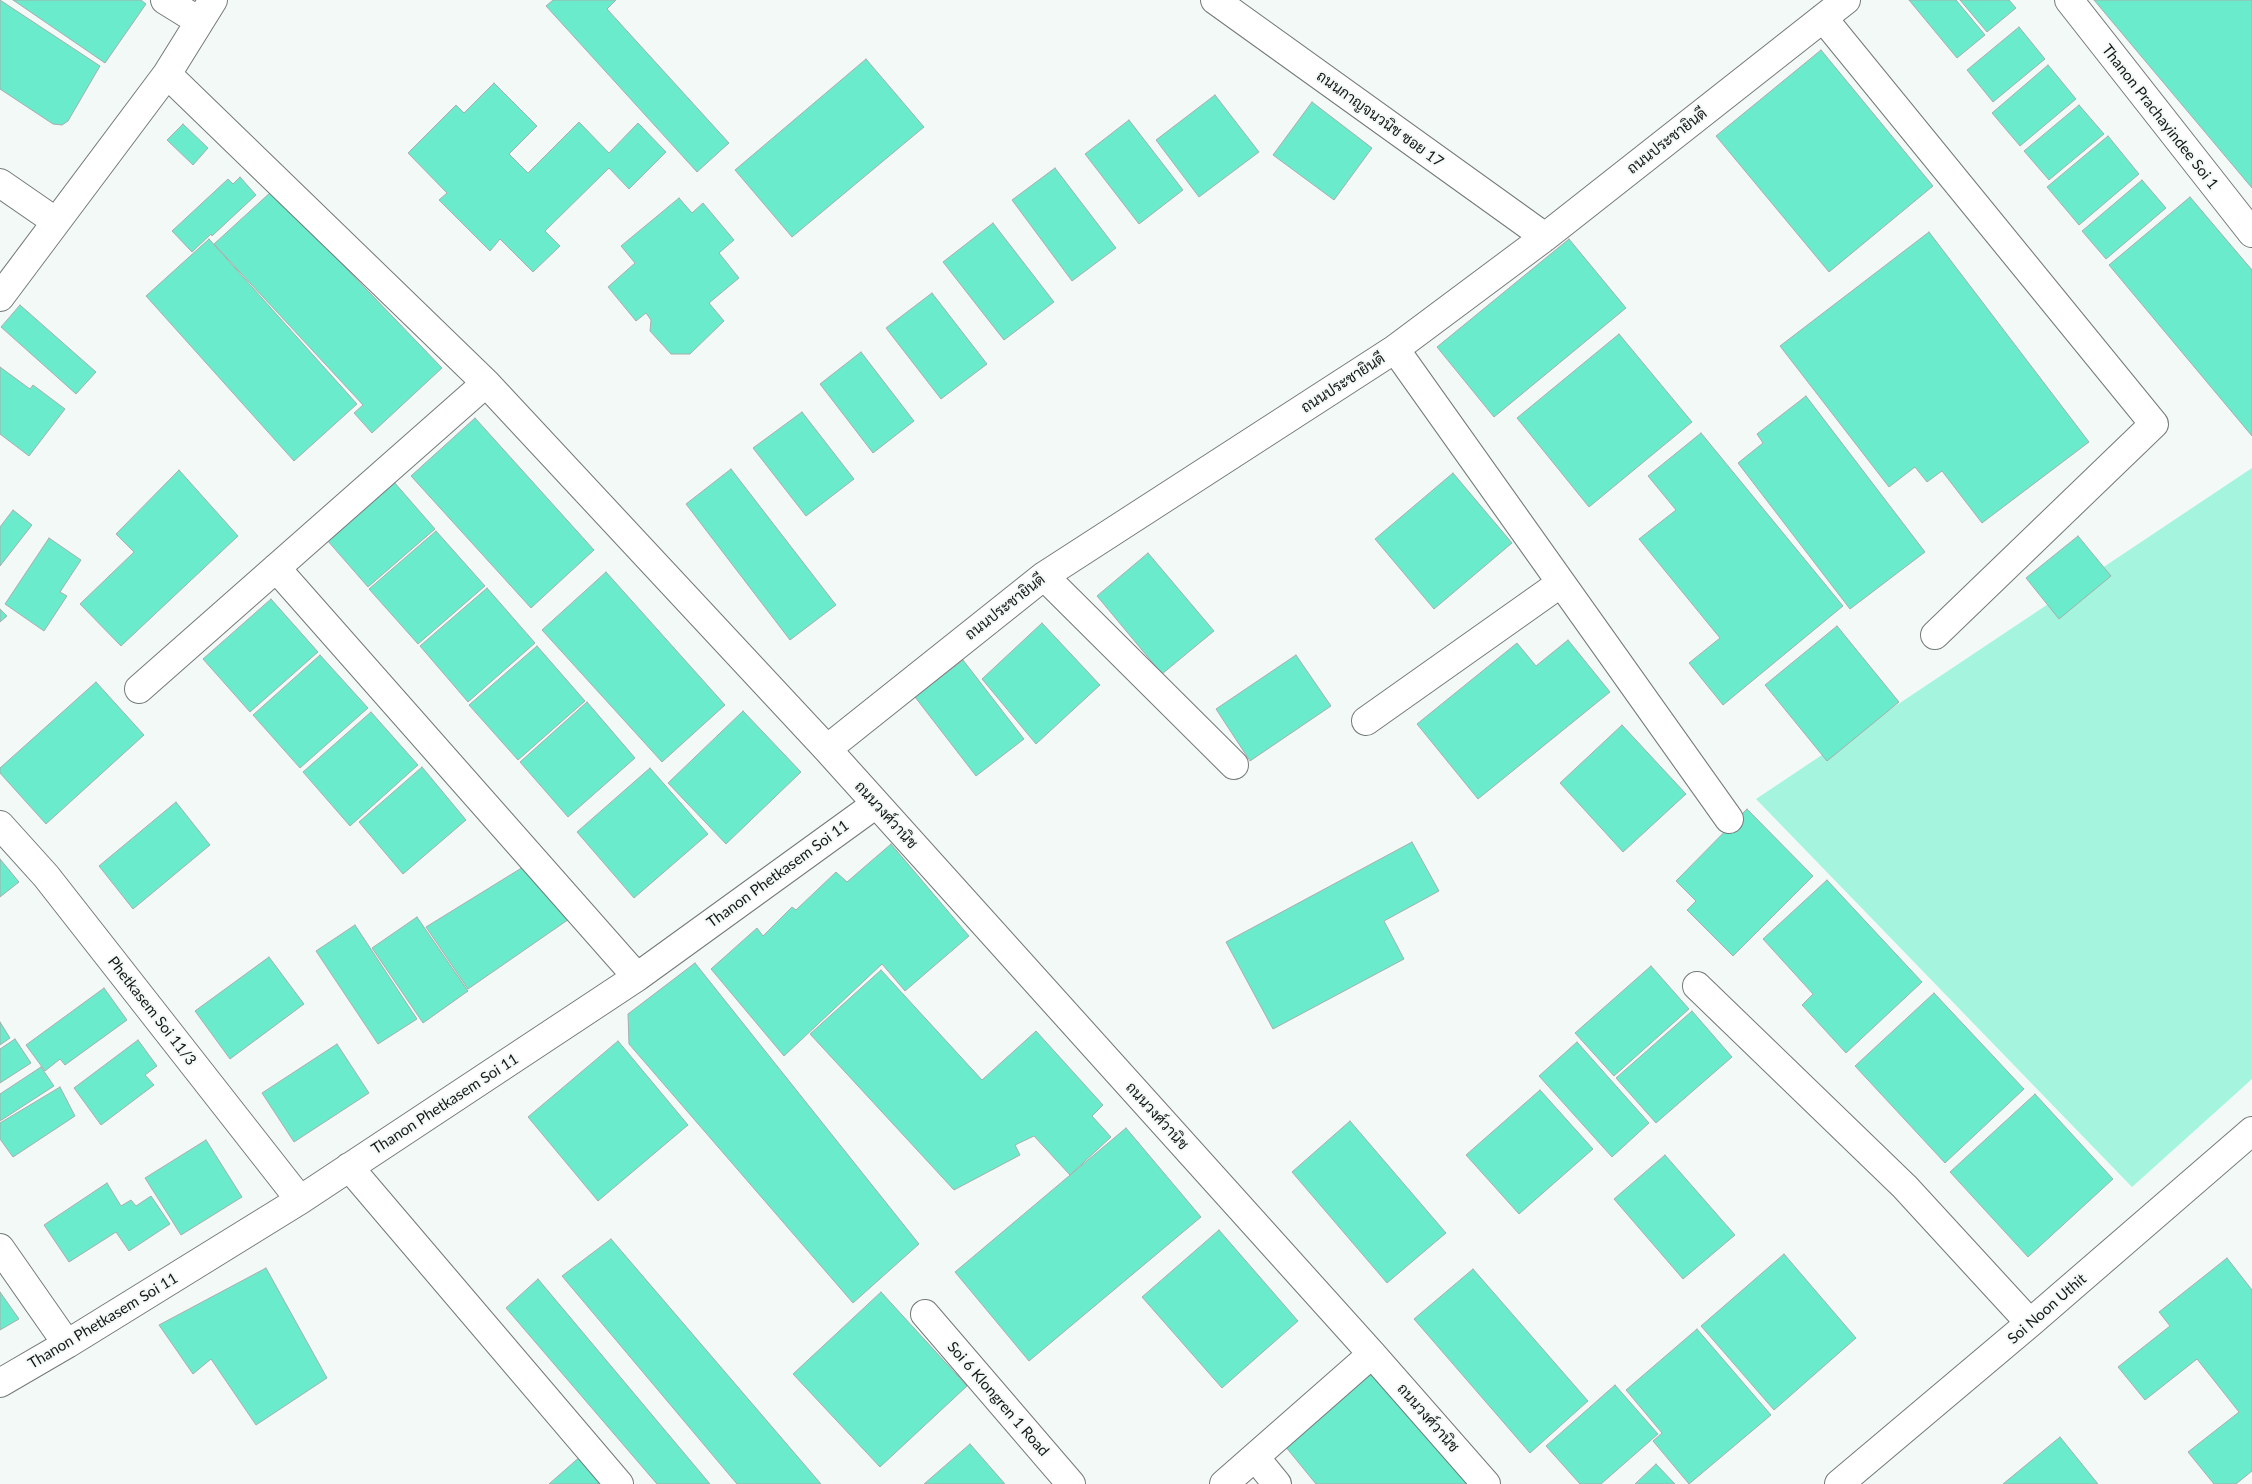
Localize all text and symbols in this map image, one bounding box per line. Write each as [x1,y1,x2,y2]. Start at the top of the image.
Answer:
street label: Thanon Prachayindee Soi 1 [2098,41,2222,193]
street label: ถนนกาญจนวนิช ซอย 17 [1313,67,1447,171]
street label: ถนนประชายินดี [1624,104,1710,178]
street label: ถนนประชายินดี [1298,349,1388,417]
street label: ถนนประชายินดี [962,570,1048,644]
street label: ถนนวงศ์วานิช [851,777,921,853]
street label: Thanon Phetkasem Soi 11 [703,816,853,932]
street label: Phetkasem Soi 11/3 [104,953,200,1069]
street label: Thanon Phetkasem Soi 11 [368,1050,522,1158]
street label: ถนนวงศ์วานิช [1122,1078,1192,1154]
street label: Thanon Phetkasem Soi 11 [25,1269,181,1373]
street label: Soi Noon Uthit [2004,1270,2090,1348]
street label: Soi 6 Klongren 1 Road [943,1338,1053,1460]
street label: ถนนวงศ์วานิช [1393,1380,1463,1456]

